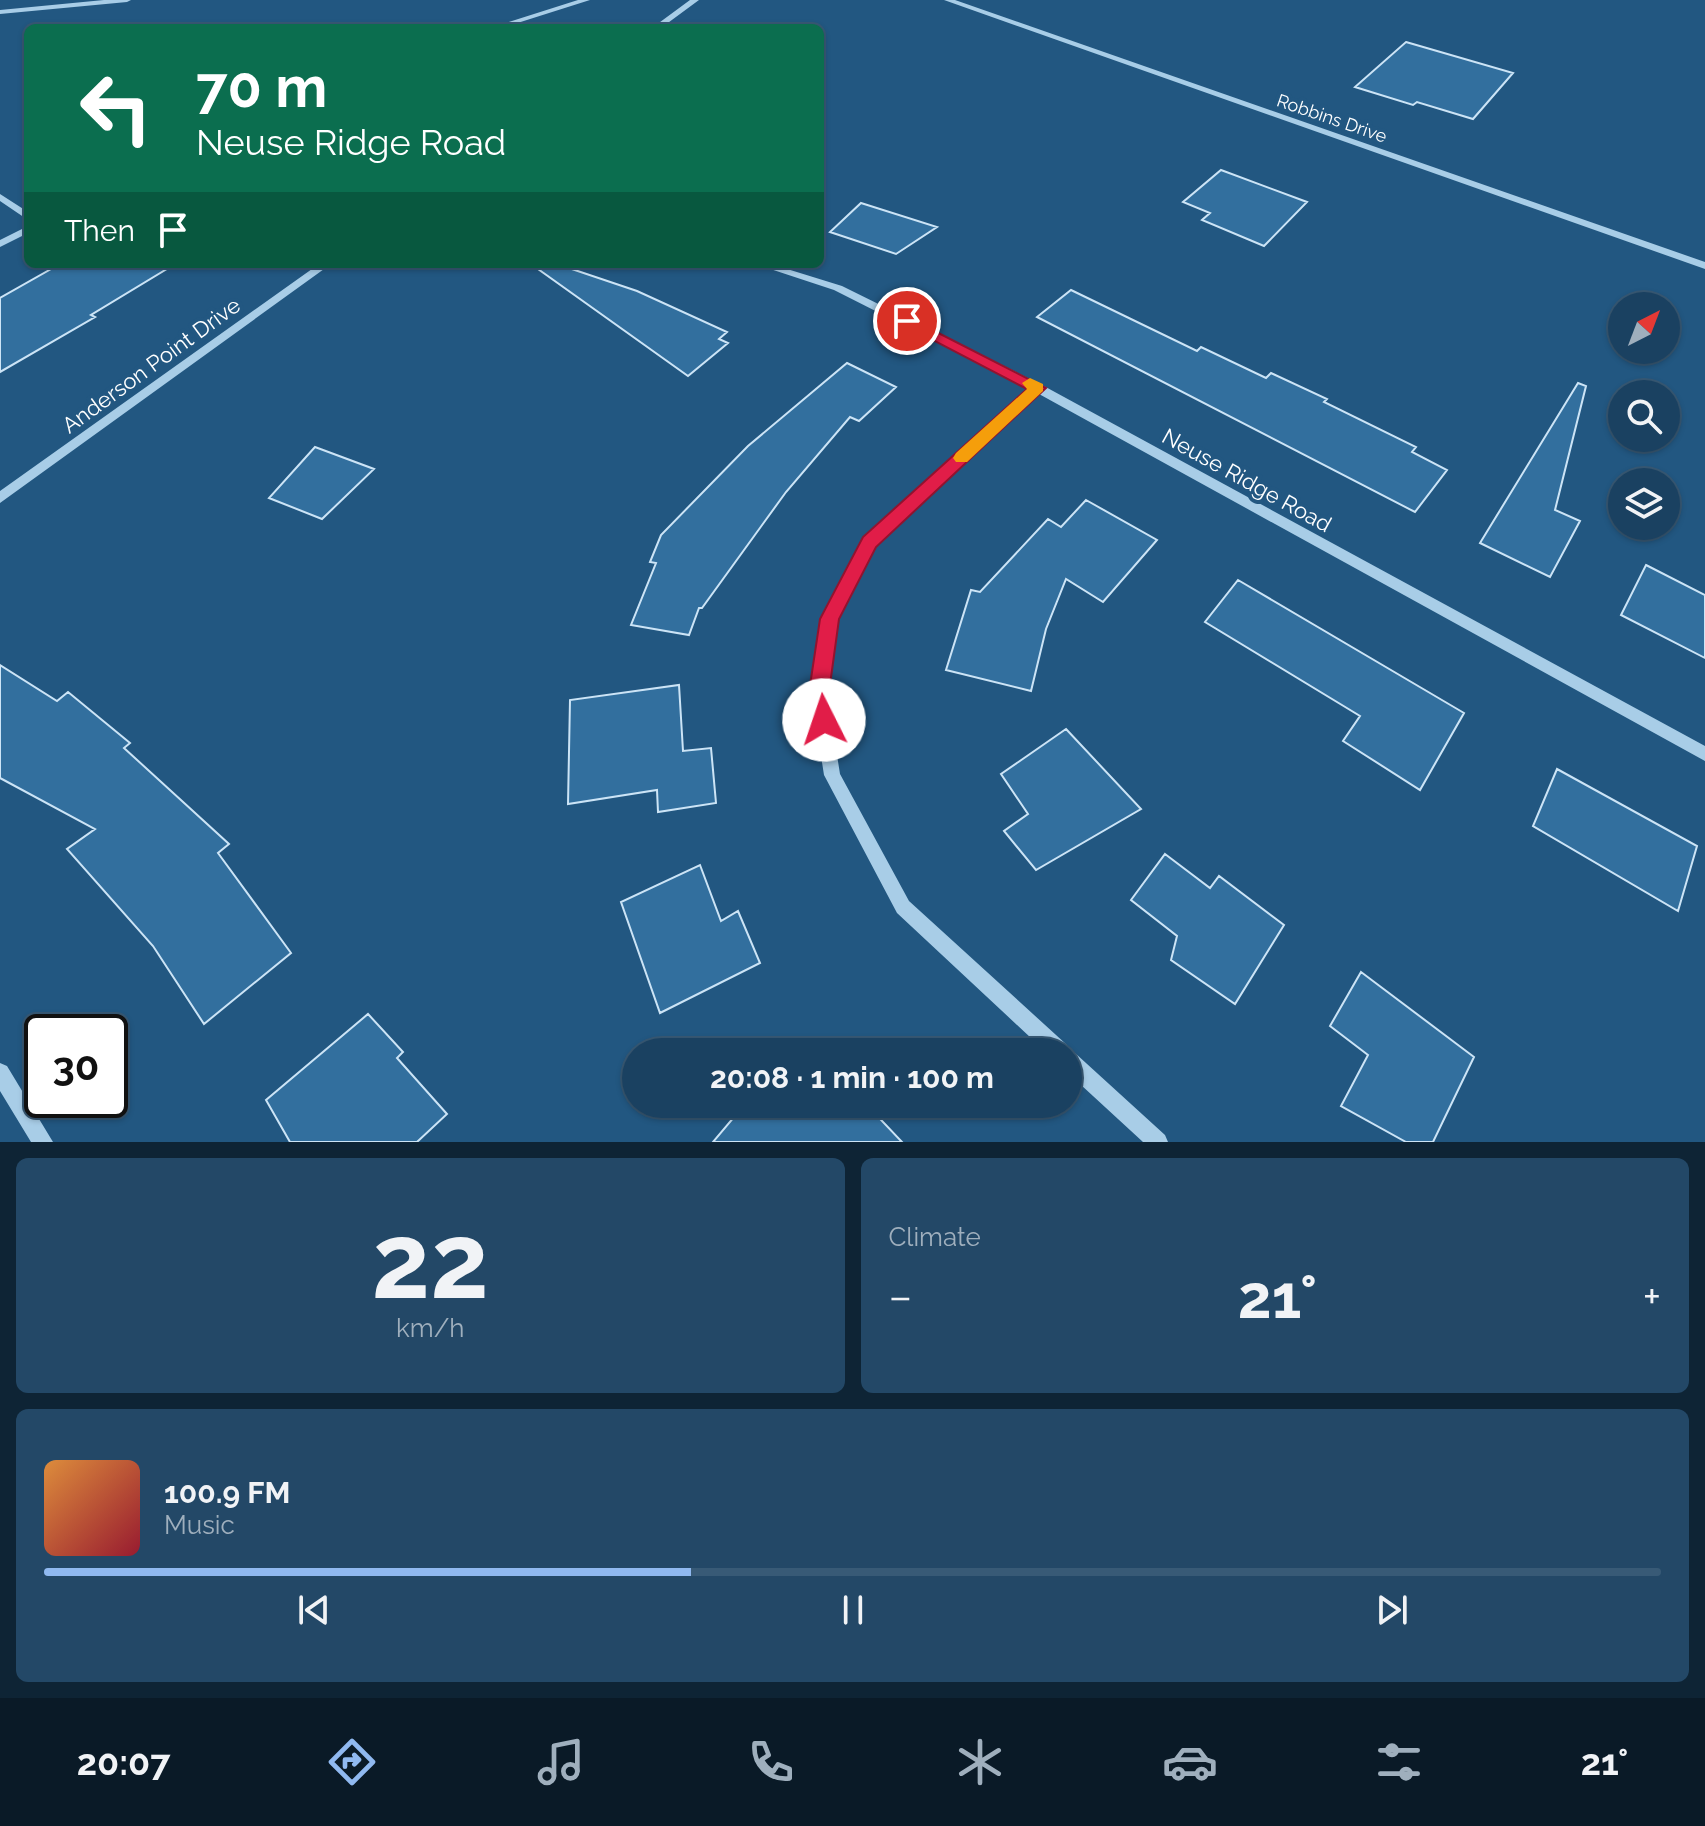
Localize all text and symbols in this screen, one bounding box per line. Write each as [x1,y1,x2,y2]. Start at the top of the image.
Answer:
text: 70 m [196,54,327,120]
icon: left [64,56,168,160]
street label: Robbins Drive [1274,89,1390,147]
text: Neuse Ridge Road [196,121,506,163]
icon: arrive [151,208,195,252]
text: Then [64,213,135,248]
pin [873,287,941,355]
street label: Anderson Point Drive [57,292,245,438]
north arrow [1608,292,1680,364]
map controls [1608,292,1680,540]
icon: arrive [885,299,929,343]
button: search [1608,380,1680,452]
street label: Neuse Ridge Road [1158,423,1336,537]
button: layers [1608,468,1680,540]
position arrow [782,678,866,762]
speed limit sign: 30 [24,1014,128,1118]
text: 20:08 · 1 min · 100 m [710,1060,994,1095]
text: 22 [372,1200,489,1322]
text: Climate [889,1222,981,1252]
text: 21° [1238,1262,1317,1332]
text: − [889,1271,912,1322]
text: + [1643,1271,1661,1322]
text: km/h [396,1313,465,1343]
text: 100.9 FM [164,1475,290,1510]
text: Music [164,1510,235,1540]
icon: previous [292,1588,336,1632]
icon: pause [831,1588,875,1632]
icon: next [1370,1588,1414,1632]
icon: directions [324,1734,380,1790]
icon: music [533,1734,589,1790]
icon: phone [743,1734,799,1790]
icon: climate [952,1734,1008,1790]
icon: car [1162,1734,1218,1790]
icon: filters [1371,1734,1427,1790]
text: 20:07 [77,1741,170,1783]
text: 21° [1581,1741,1628,1783]

